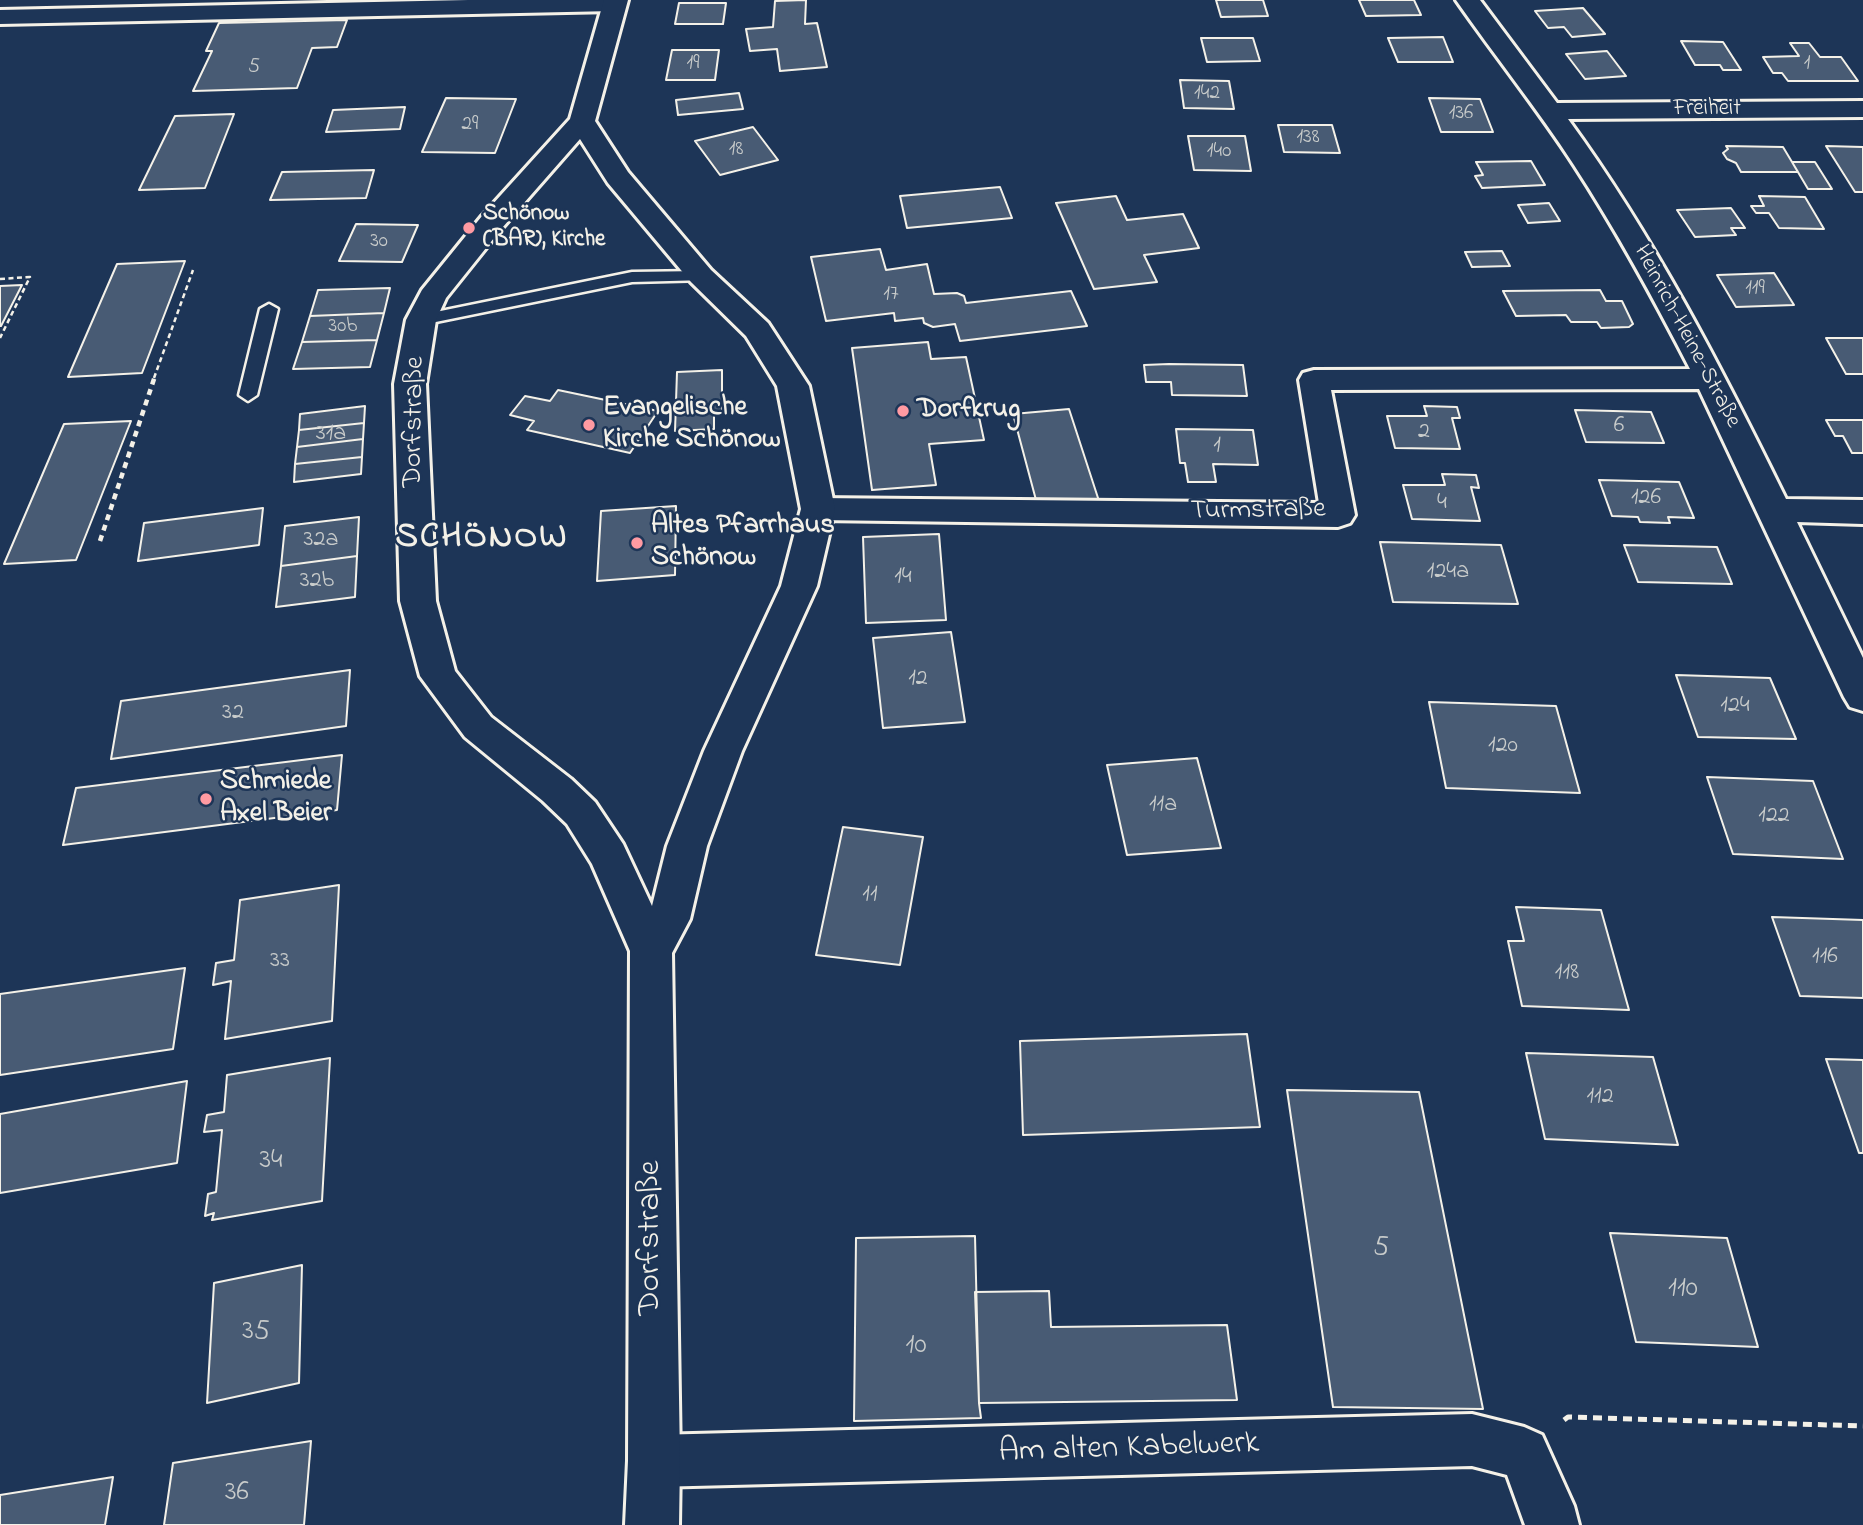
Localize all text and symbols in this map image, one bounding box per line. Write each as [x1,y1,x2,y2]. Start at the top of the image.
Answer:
house number: 19 [687,52,699,78]
house number: 1 [1804,52,1810,78]
house number: 5 [248,56,260,82]
house number: 142 [1194,82,1220,108]
street label: Freiheit [1673,96,1741,124]
house number: 136 [1449,102,1473,128]
house number: 29 [462,113,478,139]
house number: 138 [1296,126,1320,152]
house number: 18 [729,138,743,164]
house number: 140 [1207,140,1231,166]
place label: Schönow (BAR), Kirche [483,201,605,255]
marker: Schönow (BAR), Kirche [461,220,477,236]
house number: 30 [370,230,388,256]
street label: Heinrich-Heine-Straße [1626,241,1746,433]
house number: 119 [1745,277,1765,303]
house number: 17 [883,283,899,309]
house number: 30b [329,315,357,341]
street label: Dorfstraße [398,356,434,488]
place label: Evangelische Kirche Schönow [603,392,781,458]
place label: Dorfkrug [917,394,1020,428]
marker: Dorfkrug [895,403,911,419]
house number: 6 [1614,413,1624,441]
marker: Evangelische Kirche Schönow [581,417,597,433]
house number: 2 [1418,419,1430,447]
house number: 31a [316,421,346,449]
house number: 1 [1213,433,1221,461]
house number: 126 [1631,485,1661,513]
house number: 4 [1437,490,1447,518]
street label: Turmstraße [1190,494,1326,530]
place label: Altes Pfarrhaus Schönow [651,510,835,576]
district label: SCHÖNOW [396,519,568,561]
house number: 32a [304,527,338,555]
marker: Altes Pfarrhaus Schönow [629,535,645,551]
house number: 124a [1427,559,1469,587]
house number: 14 [894,564,912,592]
house number: 32b [300,568,334,596]
house number: 12 [908,666,928,694]
house number: 124 [1720,693,1750,721]
house number: 32 [222,700,244,728]
house number: 120 [1488,733,1518,761]
place label: Schmiede Axel Beier [220,766,332,832]
marker: Schmiede Axel Beier [198,791,214,807]
house number: 11a [1149,792,1177,820]
house number: 122 [1758,803,1790,831]
house number: 11 [862,882,878,910]
house number: 116 [1812,944,1838,972]
house number: 33 [270,948,290,976]
house number: 118 [1555,960,1579,988]
house number: 112 [1586,1084,1614,1112]
house number: 34 [259,1145,283,1179]
street label: Dorfstraße [633,1161,673,1315]
house number: 5 [1373,1232,1389,1266]
house number: 110 [1668,1273,1698,1307]
house number: 35 [242,1316,270,1350]
house number: 10 [906,1330,926,1364]
street label: Am alten Kabelwerk [998,1426,1260,1474]
house number: 36 [225,1477,249,1511]

